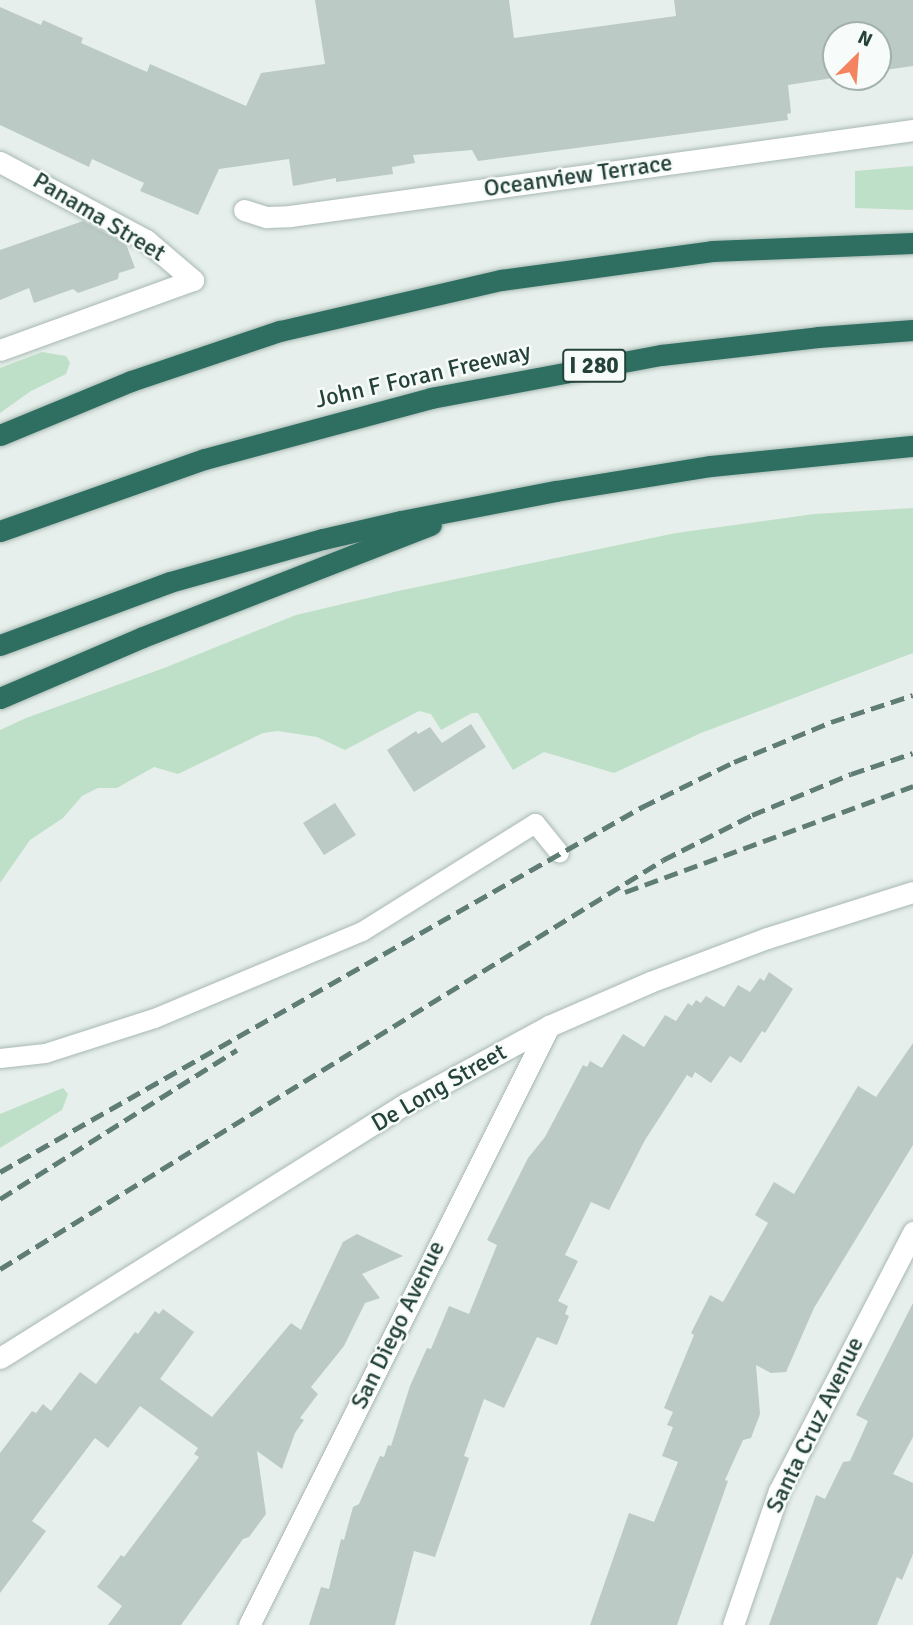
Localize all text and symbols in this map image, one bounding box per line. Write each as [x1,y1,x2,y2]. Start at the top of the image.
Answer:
north arrow [822,21,892,91]
text: N [854,25,876,52]
street label: Oceanview Terrace [482,149,674,203]
street label: Panama Street [27,166,171,268]
street label: John F Foran Freeway [312,337,534,415]
road number: I 280 [561,346,627,386]
street label: De Long Street [366,1038,512,1138]
street label: San Diego Avenue [345,1236,451,1414]
street label: Santa Cruz Avenue [760,1332,870,1518]

